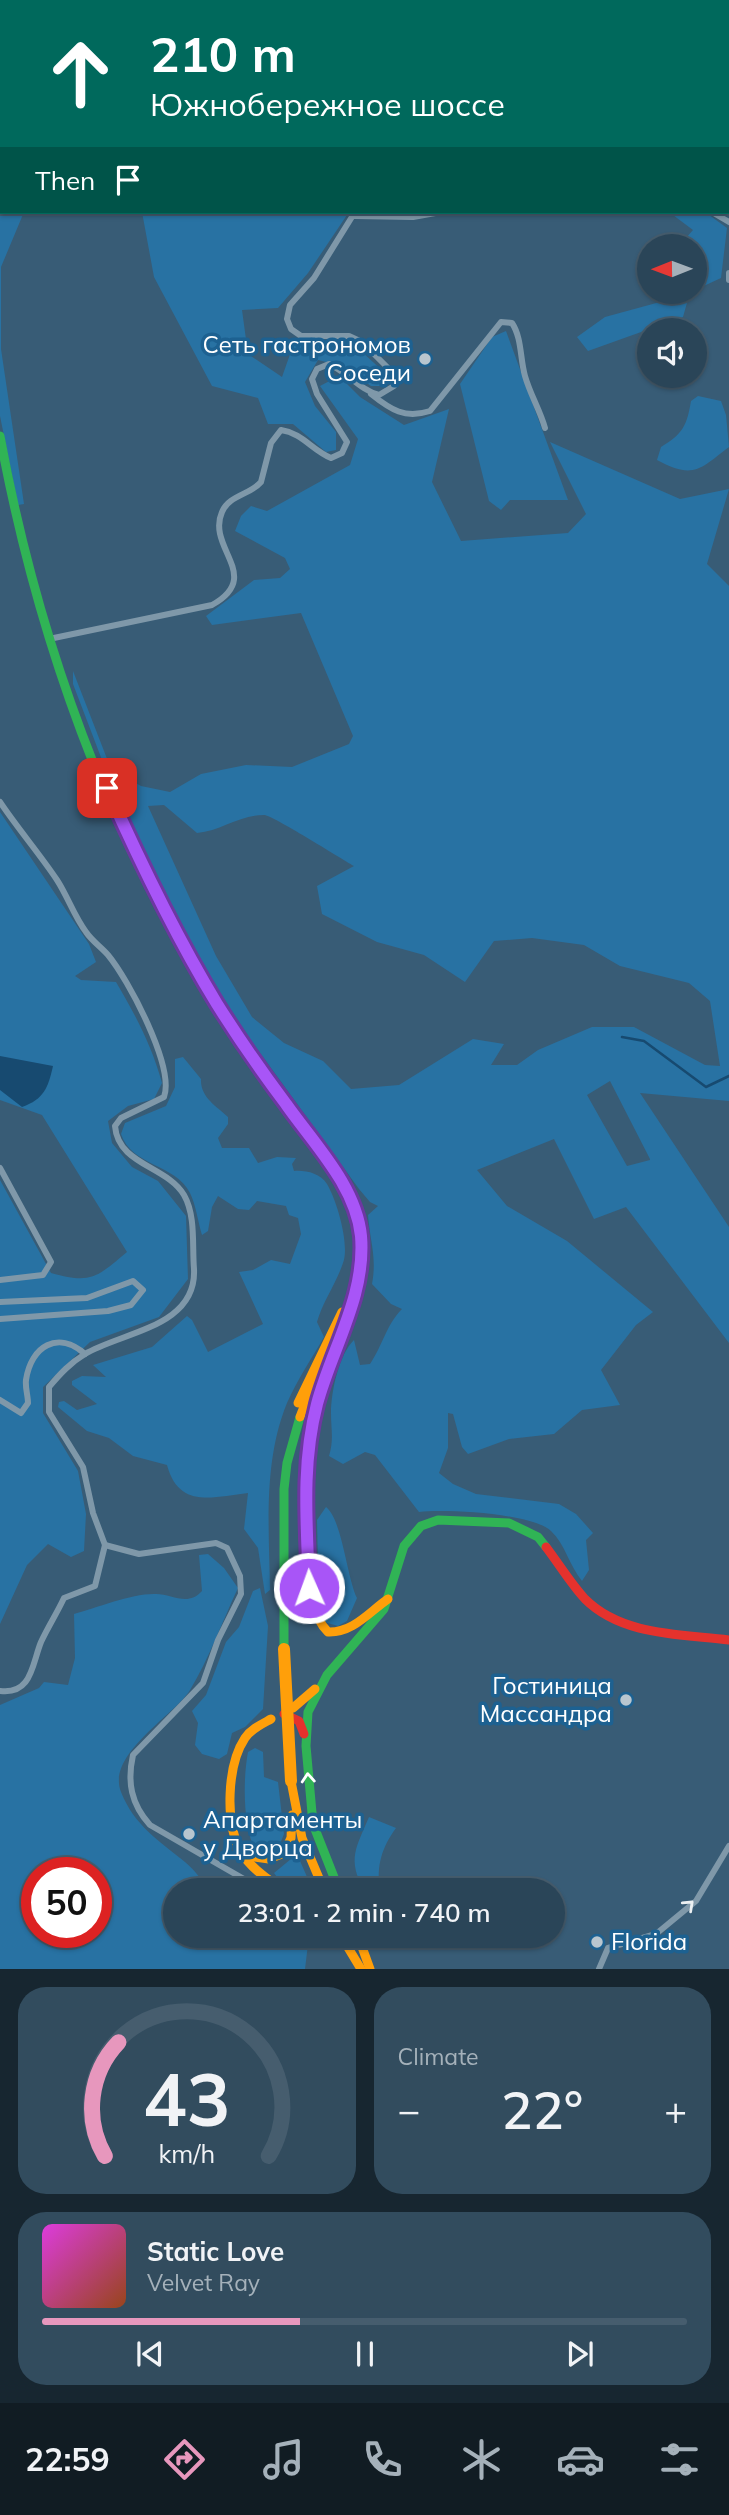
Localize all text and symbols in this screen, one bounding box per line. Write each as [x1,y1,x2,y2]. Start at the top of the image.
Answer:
text: 210 m [150,23,296,84]
icon: ahead [35,28,126,119]
text: Южнобережное шоссе [150,84,505,124]
icon: arrive [109,161,147,199]
text: Then [35,164,95,197]
north arrow [637,234,707,304]
map controls [637,234,707,388]
button: sound [637,318,707,388]
place label: Сеть гастрономов Соседи [202,329,411,387]
marker: Сеть гастрономов Соседи [417,351,433,367]
pin [77,758,137,818]
icon: arrive [88,769,126,807]
position arrow [272,1551,346,1625]
place label: Гостиница Массандра [480,1670,612,1728]
marker: Гостиница Массандра [618,1692,634,1708]
one-way arrow [301,1772,316,1783]
place label: Апартаменты у Дворца [203,1804,362,1862]
marker: Апартаменты у Дворца [181,1826,197,1842]
speed limit sign: 50 [21,1857,112,1948]
text: 23:01 · 2 min · 740 m [237,1896,491,1929]
one-way arrow [681,1901,694,1914]
place label: Florida [611,1926,687,1956]
marker: Florida [589,1934,605,1950]
text: Climate [398,2042,479,2071]
text: 43 [143,2054,230,2145]
text: 22° [501,2077,583,2142]
text: − [398,2086,420,2134]
text: + [664,2086,687,2134]
text: km/h [158,2138,215,2169]
text: Static Love [147,2235,284,2268]
text: Velvet Ray [147,2268,260,2297]
icon: previous [131,2335,169,2373]
icon: pause [346,2335,384,2373]
icon: next [561,2335,599,2373]
icon: directions [160,2435,209,2484]
icon: music [259,2435,308,2484]
icon: phone [358,2435,407,2484]
icon: climate [457,2435,506,2484]
icon: car [556,2435,605,2484]
icon: filters [655,2435,704,2484]
text: 22:59 [25,2439,110,2479]

